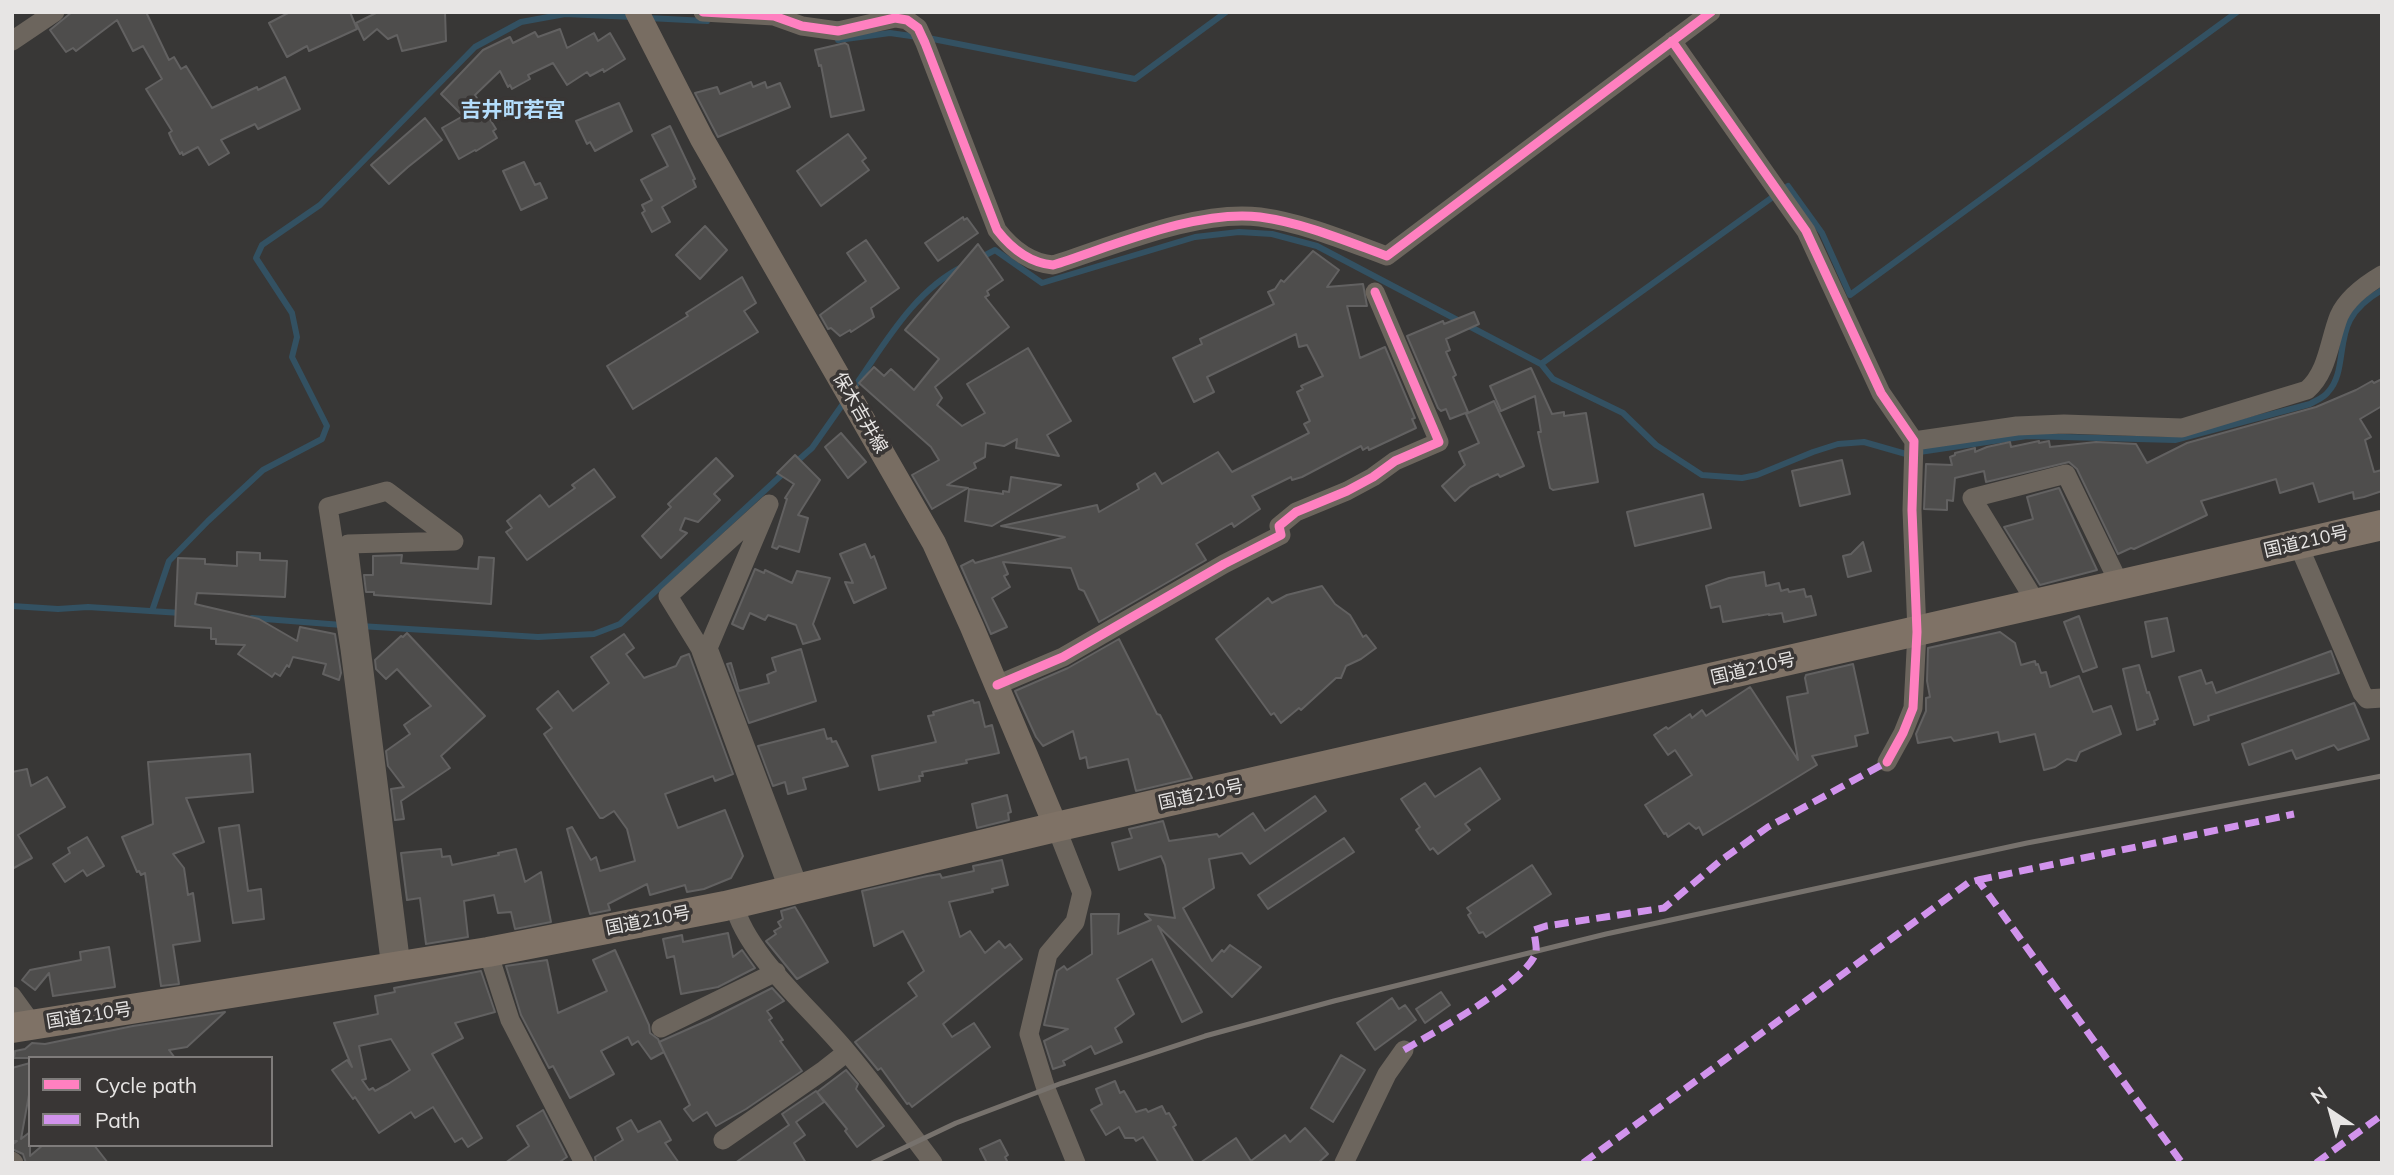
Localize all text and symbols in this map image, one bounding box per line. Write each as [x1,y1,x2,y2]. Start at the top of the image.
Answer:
district label: 吉井町若宮 [461,98,565,124]
street label: 保木吉井線 [828,369,892,457]
street label: 国道210号 [2261,522,2351,562]
street label: 国道210号 [1708,649,1798,689]
street label: 国道210号 [1156,775,1246,815]
street label: 国道210号 [604,902,692,940]
street label: 国道210号 [45,999,133,1033]
legend [28,1056,273,1147]
text: Cycle path [95,1072,197,1098]
north arrow [2296,1077,2366,1147]
text: N [2306,1081,2332,1109]
text: Path [95,1107,140,1133]

